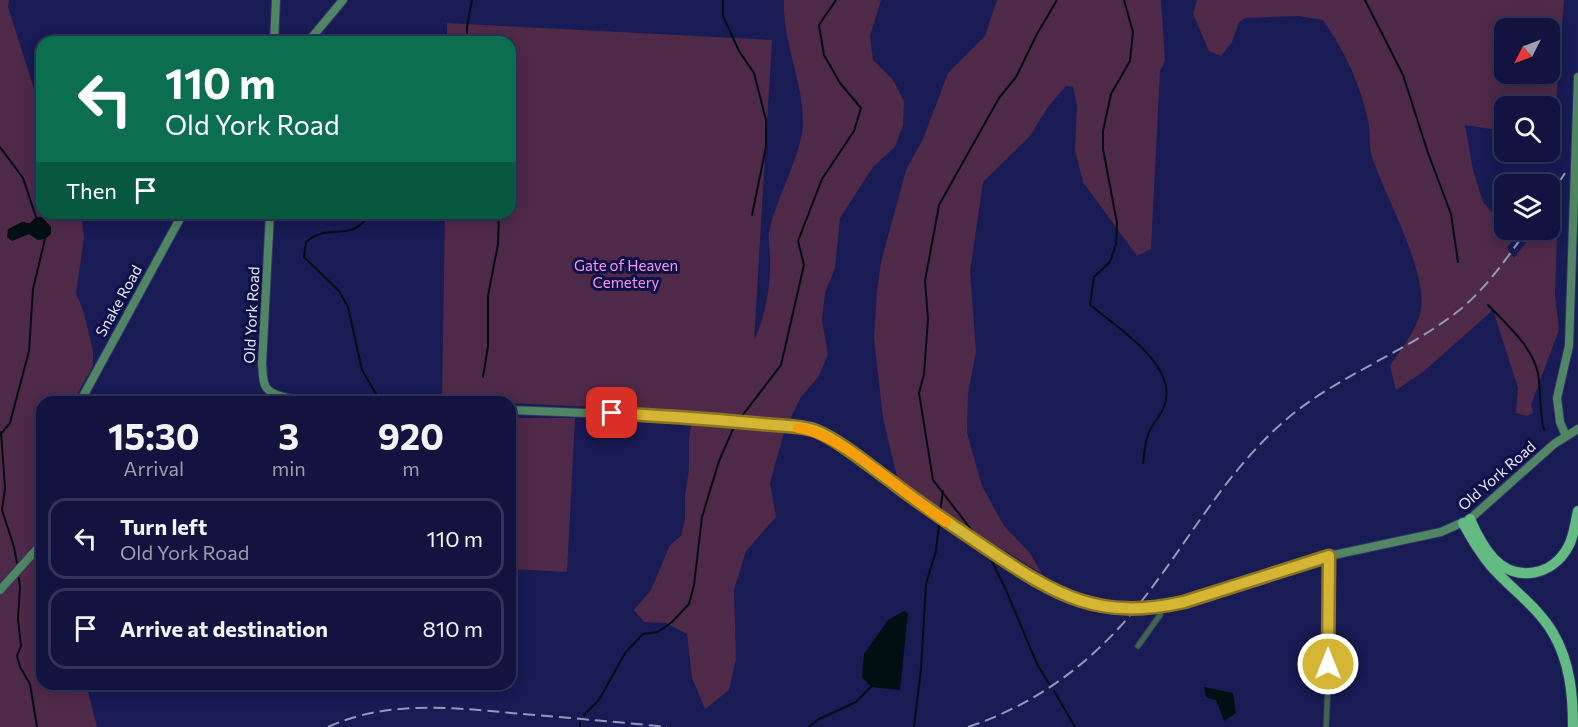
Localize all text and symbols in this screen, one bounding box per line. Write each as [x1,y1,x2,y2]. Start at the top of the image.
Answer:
north arrow [1494,18,1560,84]
map controls [1494,18,1560,240]
text: 110 m [165,56,276,108]
icon: left [66,60,144,138]
button: search [1494,96,1560,162]
text: Old York Road [165,108,340,141]
icon: arrive [129,174,162,207]
button: layers [1494,174,1560,240]
text: Then [66,177,117,204]
park label: Gate of Heaven Cemetery [574,256,678,291]
street label: Snake Road [91,262,145,339]
street label: Old York Road [239,266,263,364]
pin [586,387,637,438]
icon: arrive [595,396,628,429]
text: 15:30 [108,413,200,457]
text: 3 [278,413,299,457]
text: 920 [378,413,444,457]
street label: Old York Road [1454,437,1539,514]
text: Arrival [124,456,184,480]
text: min [272,456,306,480]
text: m [402,456,420,480]
text: Turn left [120,513,207,540]
icon: left [69,522,102,555]
text: 110 m [426,525,483,552]
text: Old York Road [120,540,249,564]
icon: arrive [69,612,102,645]
text: Arrive at destination [120,615,328,642]
text: 810 m [422,615,483,642]
position arrow [1296,632,1360,696]

